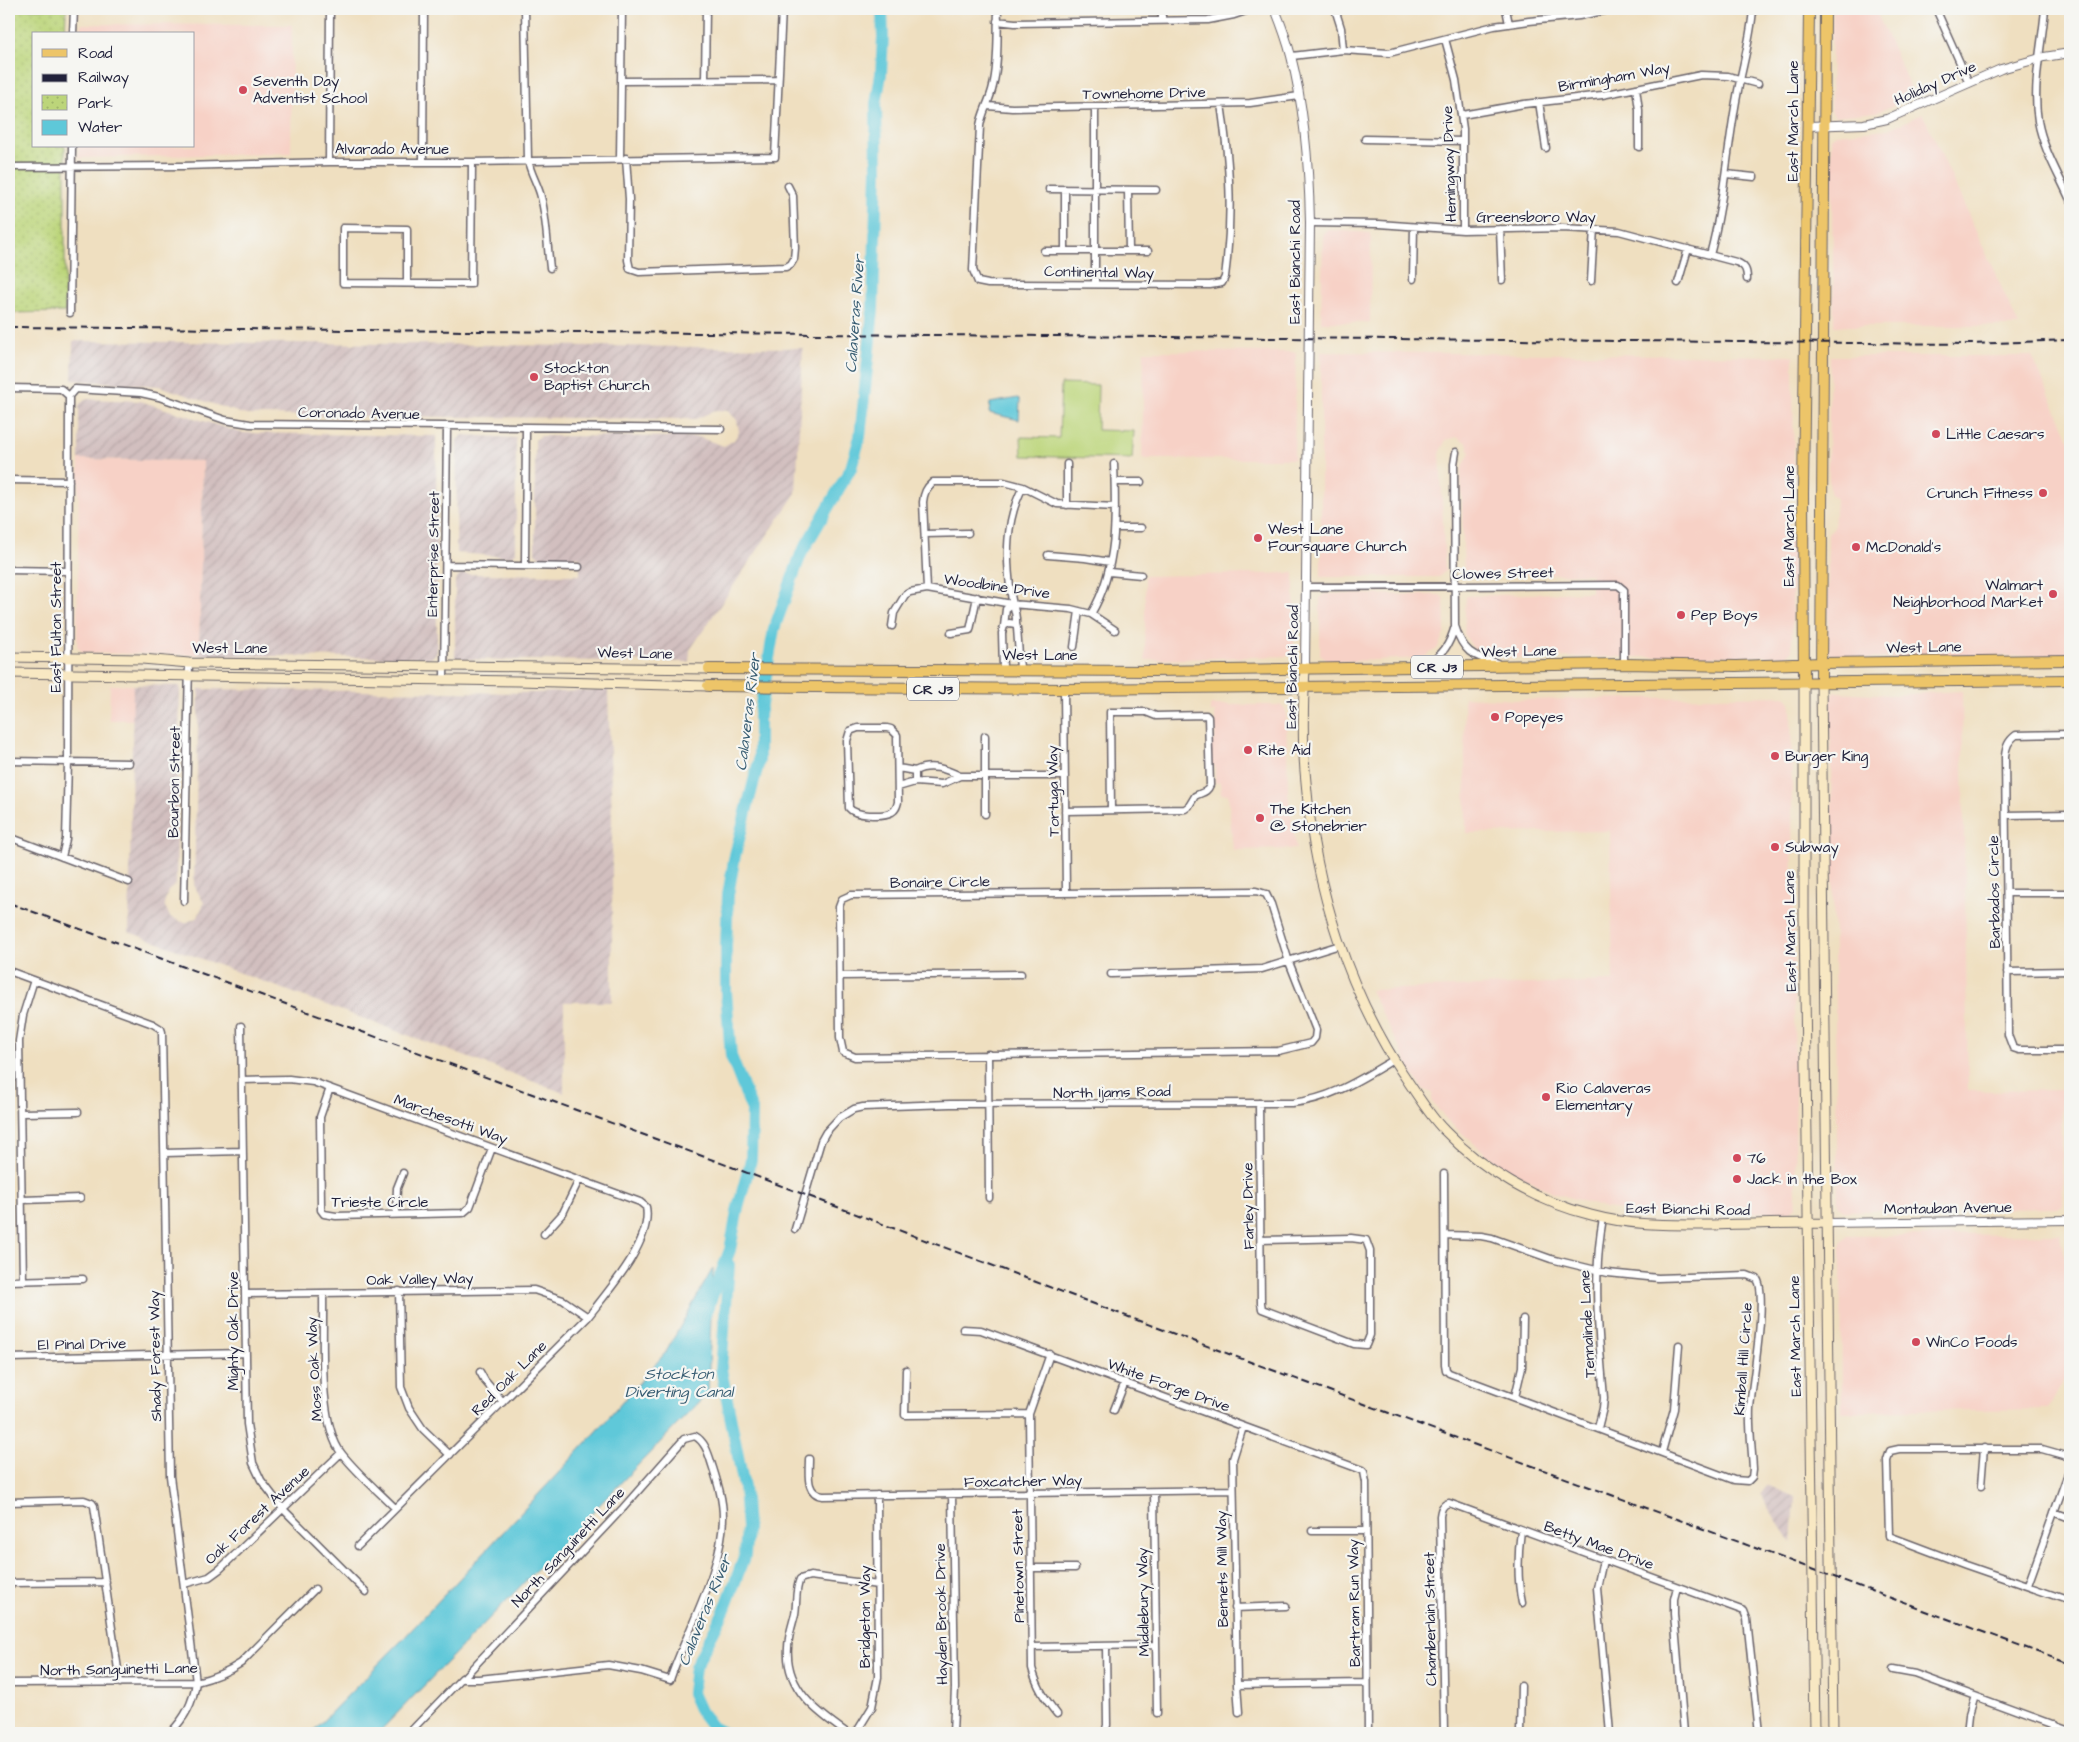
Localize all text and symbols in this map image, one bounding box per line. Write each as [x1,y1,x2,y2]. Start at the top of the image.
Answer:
legend [32,32,195,148]
text: Road [78,43,113,64]
street label: Holiday Drive [1891,56,1980,112]
street label: Birmingham Way [1557,57,1672,99]
street label: East March Lane [1783,61,1804,181]
text: Railway [78,67,129,89]
place label: Seventh Day Adventist School [253,71,367,109]
street label: Townehome Drive [1082,82,1206,105]
marker: Seventh Day Adventist School [237,84,249,96]
text: Park [78,93,113,114]
street label: Hemingway Drive [1437,105,1463,223]
text: Water [78,117,122,138]
street label: Alvarado Avenue [335,139,449,160]
street label: East Bianchi Road [1285,200,1306,324]
street label: Greensboro Way [1476,207,1596,229]
water label: Calaveras River [840,252,870,374]
street label: Continental Way [1044,261,1154,285]
place label: Stockton Baptist Church [544,358,650,396]
marker: Stockton Baptist Church [528,371,540,383]
street label: Coronado Avenue [298,402,420,425]
place label: Little Caesars [1946,424,2045,445]
marker: Little Caesars [1930,428,1942,440]
street label: East March Lane [1779,466,1800,586]
place label: Crunch Fitness [1927,483,2033,504]
marker: Crunch Fitness [2037,487,2049,499]
street label: Enterprise Street [422,491,445,617]
place label: West Lane Foursquare Church [1268,519,1407,557]
marker: West Lane Foursquare Church [1252,532,1264,544]
place label: McDonald's [1866,537,1942,558]
marker: McDonald's [1850,541,1862,553]
street label: East Fulton Street [46,562,67,692]
street label: Clowes Street [1452,562,1554,585]
street label: Woodbine Drive [942,569,1051,604]
place label: Walmart Neighborhood Market [1893,575,2043,614]
marker: Walmart Neighborhood Market [2047,588,2059,600]
street label: East Bianchi Road [1281,605,1304,729]
place label: Pep Boys [1691,605,1758,627]
marker: Pep Boys [1675,609,1687,621]
street label: West Lane [1886,636,1962,659]
street label: West Lane [192,638,268,659]
street label: West Lane [1481,640,1557,663]
street label: West Lane [597,642,673,665]
street label: West Lane [1002,645,1078,666]
water label: Calaveras River [730,650,766,772]
road number: CR J3 [1411,656,1463,679]
road number: CR J3 [907,678,959,701]
place label: Popeyes [1505,707,1564,729]
marker: Popeyes [1489,711,1501,723]
street label: Bourbon Street [163,726,186,838]
place label: Rite Aid [1258,740,1311,761]
marker: Rite Aid [1242,744,1254,756]
street label: Tortuga Way [1042,745,1066,837]
place label: Burger King [1785,746,1869,768]
marker: Burger King [1769,750,1781,762]
place label: The Kitchen @ Stonebrier [1270,799,1367,837]
marker: The Kitchen @ Stonebrier [1254,812,1266,824]
street label: Barbados Circle [1983,835,2006,949]
place label: Subway [1785,837,1839,859]
marker: Subway [1769,841,1781,853]
street label: East March Lane [1779,870,1802,992]
street label: Bonaire Circle [890,871,990,894]
place label: Rio Calaveras Elementary [1556,1078,1651,1117]
street label: North Ijams Road [1053,1081,1171,1104]
street label: Marchesotti Way [391,1089,511,1151]
marker: Rio Calaveras Elementary [1540,1091,1552,1103]
place label: 76 [1747,1148,1766,1169]
marker: 76 [1731,1152,1743,1164]
street label: Farley Drive [1237,1162,1261,1250]
place label: Jack in the Box [1747,1169,1858,1190]
marker: Jack in the Box [1731,1173,1743,1185]
street label: Trieste Circle [332,1192,428,1213]
street label: Montauban Avenue [1884,1197,2012,1220]
street label: East Bianchi Road [1626,1198,1750,1221]
street label: Oak Valley Way [366,1268,474,1292]
street label: Tennalinde Lane [1574,1270,1601,1378]
street label: Mighty Oak Drive [223,1271,245,1391]
street label: East March Lane [1784,1275,1807,1397]
street label: Shady Forest Way [144,1290,168,1422]
street label: Kimball Hill Circle [1729,1302,1758,1416]
street label: Moss Oak Way [301,1316,329,1422]
place label: WinCo Foods [1926,1332,2018,1353]
street label: El Pinal Drive [37,1333,127,1356]
street label: Red Oak Lane [467,1336,552,1421]
marker: WinCo Foods [1910,1336,1922,1348]
street label: White Forge Drive [1104,1354,1233,1418]
water label: Stockton Diverting Canal [625,1363,736,1404]
street label: Oak Forest Avenue [200,1461,314,1570]
street label: Foxcatcher Way [964,1470,1082,1494]
street label: North Sanguinetti Lane [507,1483,631,1613]
street label: Pinetown Street [1007,1509,1030,1623]
street label: Bennets Mill Way [1211,1510,1235,1628]
street label: Betty Mae Drive [1541,1516,1657,1576]
street label: Bartram Run Way [1343,1539,1367,1667]
street label: Hayden Brook Drive [930,1543,954,1685]
street label: Middlebury Way [1132,1547,1156,1657]
water label: Calaveras River [673,1549,738,1669]
street label: Chamberlain Street [1419,1552,1442,1686]
street label: Bridgeton Way [855,1566,877,1668]
street label: North Sanguinetti Lane [40,1658,198,1682]

